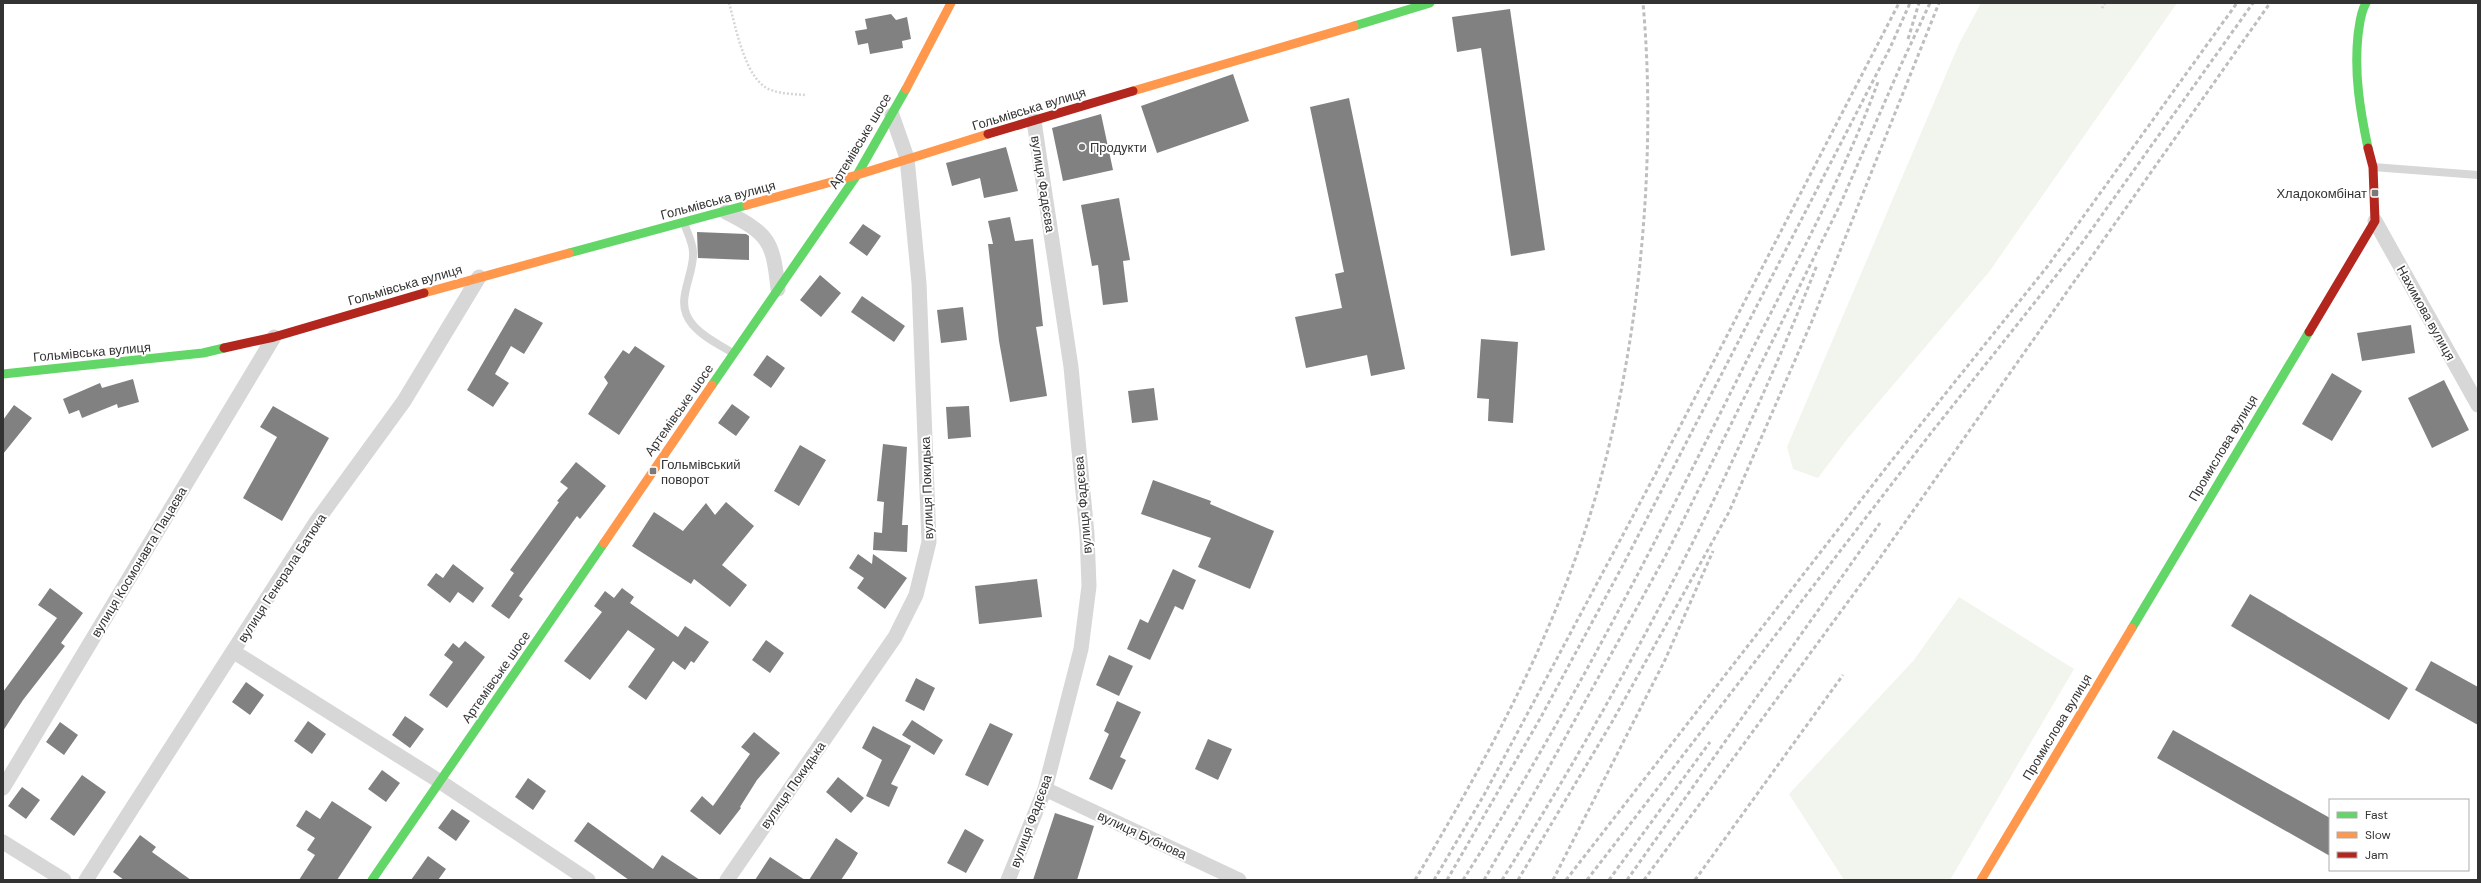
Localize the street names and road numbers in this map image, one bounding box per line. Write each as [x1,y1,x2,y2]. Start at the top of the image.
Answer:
street label: Гольмівська вулиця [970,84,1088,134]
street label: Артемівське шосе [825,90,895,192]
street label: вулиця Фадєєва [1027,134,1059,234]
street label: Гольмівська вулиця [659,176,777,224]
street label: Гольмівська вулиця [346,261,464,309]
street label: Нахимова вулиця [2393,262,2459,364]
street label: Гольмівська вулиця [32,338,152,366]
street label: Артемівське шосе [641,361,717,459]
street label: Промислова вулиця [2185,392,2261,504]
street label: вулиця Покидька [917,436,937,540]
street label: вулиця Фадєєва [1070,455,1096,554]
street label: вулиця Космонавта Пацаєва [87,483,191,640]
street label: вулиця Генерала Батюка [234,510,331,646]
street label: Артемівське шосе [458,628,534,726]
street label: Промислова вулиця [2019,671,2095,783]
street label: вулиця Покидька [757,737,830,832]
street label: вулиця Фадєєва [1006,772,1056,870]
street label: вулиця Бубнова [1095,807,1190,863]

